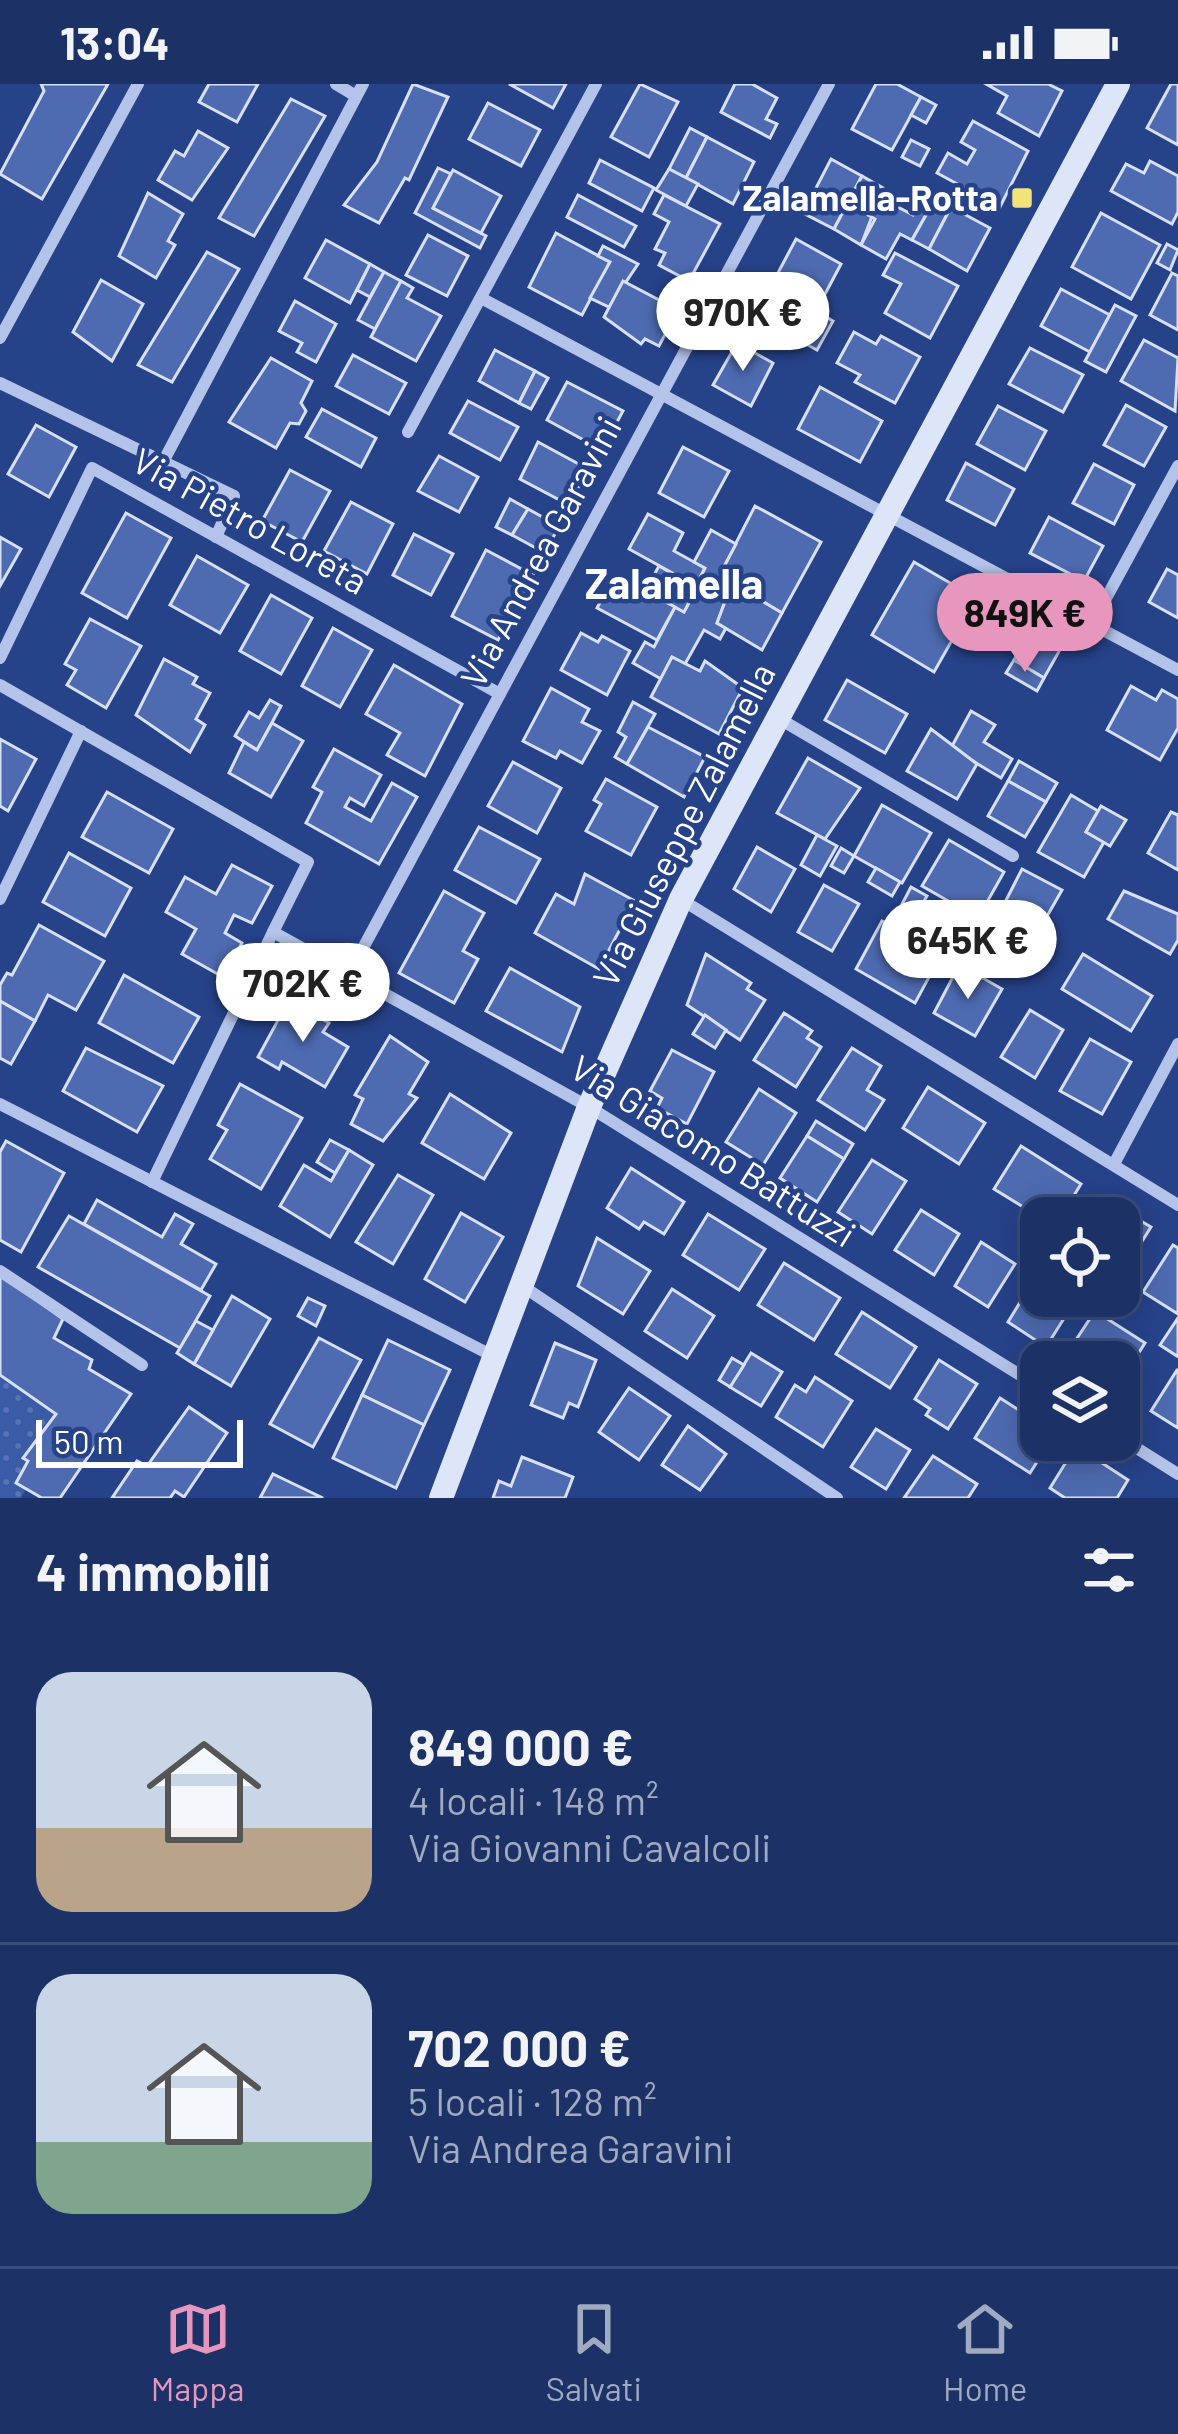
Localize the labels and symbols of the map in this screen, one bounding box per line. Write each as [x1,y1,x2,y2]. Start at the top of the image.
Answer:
place label: Zalamella-Rotta [742,175,998,218]
marker: Zalamella-Rotta [1009,185,1035,211]
pin: 970K € [645,272,841,374]
street label: Via Andrea Garavini [450,409,629,694]
street label: Via Pietro Loreta [126,437,376,602]
district label: Zalamella [585,557,763,607]
pin: 849K € [927,573,1123,675]
street label: Via Giuseppe Zalamella [582,655,783,993]
pin: 645K € [870,900,1066,1002]
pin: 702K € [205,943,401,1045]
street label: Via Giacomo Battuzzi [564,1045,864,1255]
scale bar [36,1414,243,1467]

